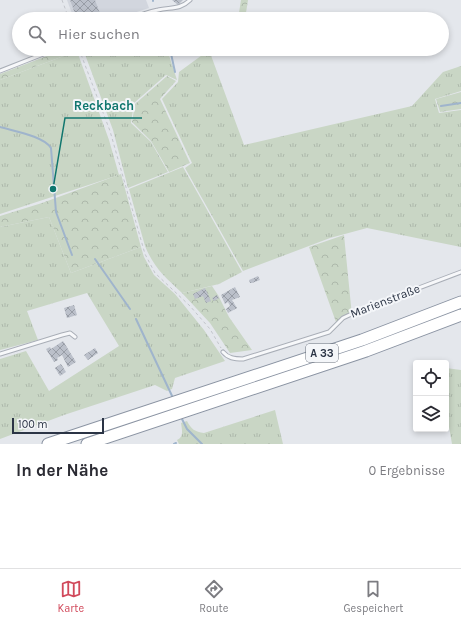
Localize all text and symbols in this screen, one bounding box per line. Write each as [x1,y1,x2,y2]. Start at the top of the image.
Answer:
search box [12,12,449,56]
icon: search [26,23,48,45]
text: Hier suchen [58,25,140,43]
callout: Reckbach [65,93,142,118]
text: Reckbach [74,98,134,113]
street label: Marienstraße [348,281,422,321]
road number: A 33 [306,344,338,362]
map controls [413,360,449,432]
button: locate [413,360,449,396]
button: layers [413,396,449,432]
scale bar [12,416,104,435]
text: 100 m [18,418,48,431]
text: In der Nähe [16,460,108,480]
text: 0 Ergebnisse [369,463,445,478]
tab: Karte [58,578,84,615]
tab: Route [199,578,228,615]
tab: Gespeichert [343,578,403,615]

